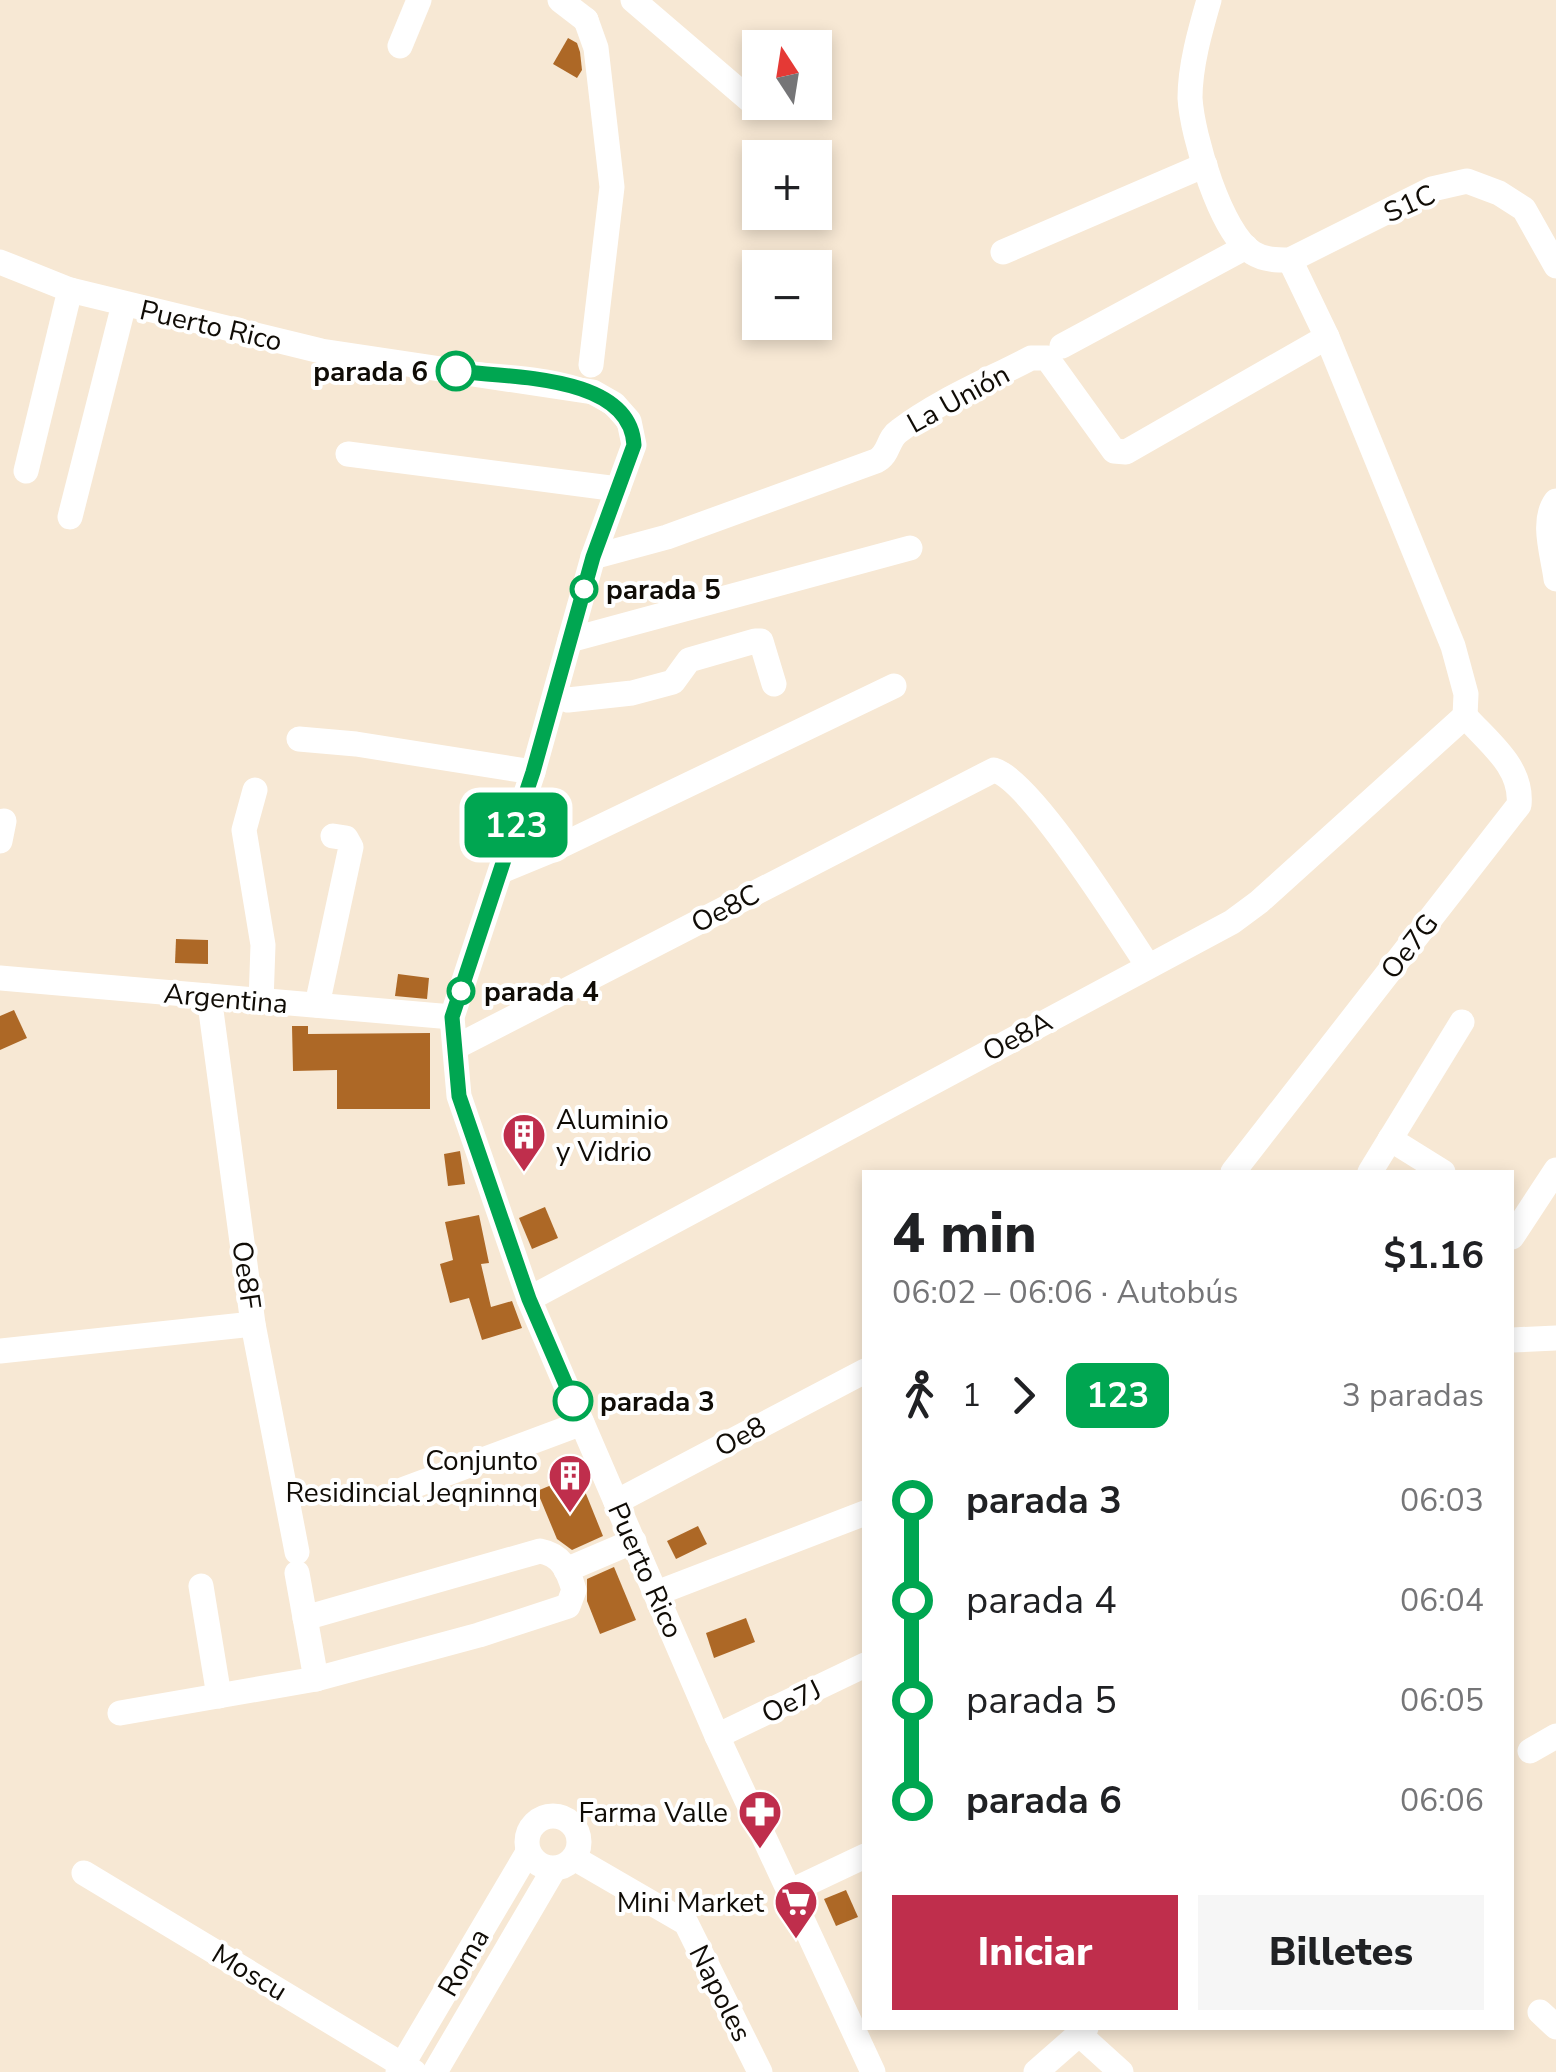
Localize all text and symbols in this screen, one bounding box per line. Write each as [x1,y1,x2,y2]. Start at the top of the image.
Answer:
north arrow [742,30,832,120]
map controls [742,30,832,340]
button: + [742,140,832,230]
street label: S1C [1378,176,1441,232]
button: − [742,250,832,340]
street label: Puerto Rico [136,291,286,361]
marker: parada 6 [437,352,475,390]
place label: parada 6 [313,353,428,391]
street label: La Unión [901,355,1016,443]
place label: parada 5 [606,571,721,609]
marker: parada 5 [571,576,597,602]
line badge: 123 [458,792,574,858]
text: 123 [484,802,548,849]
street label: Oe8C [685,876,766,942]
street label: Oe7G [1372,906,1447,987]
place label: parada 4 [484,973,599,1011]
street label: Argentina [162,975,290,1023]
marker: parada 4 [448,978,474,1004]
street label: Oe8A [976,1003,1059,1071]
place label: Aluminio y Vidrio [556,1101,669,1171]
building icon: Aluminio y Vidrio [501,1112,547,1173]
text: 4 min [892,1196,1037,1271]
text: $1.16 [1383,1230,1484,1281]
street label: Oe8F [222,1239,270,1312]
text: 06:02 – 06:06 · Autobús [892,1271,1239,1314]
icon: walk [892,1368,947,1423]
icon: forward [996,1368,1051,1423]
text: 123 [1086,1372,1149,1419]
text: 1 [962,1374,981,1417]
text: 3 paradas [1342,1374,1484,1417]
marker: parada 3 [554,1382,592,1420]
place label: parada 3 [600,1383,715,1421]
street label: Oe8 [708,1408,773,1466]
place label: Conjunto Residincial Jeqninnq [285,1442,538,1512]
building icon: Conjunto Residincial Jeqninnq [547,1453,593,1514]
text: parada 3 [966,1475,1122,1526]
text: 06:03 [1400,1479,1484,1522]
street label: Puerto Rico [598,1497,692,1644]
text: parada 4 [966,1575,1117,1626]
text: 06:04 [1400,1579,1484,1622]
street label: Oe7J [755,1671,828,1733]
text: parada 5 [966,1675,1117,1726]
text: 06:05 [1400,1679,1484,1722]
text: parada 6 [966,1775,1122,1826]
text: 06:06 [1400,1779,1484,1822]
pharmacy icon: Farma Valle [737,1789,783,1850]
place label: Farma Valle [578,1794,728,1832]
supermarket icon: Mini Market [773,1879,819,1940]
place label: Mini Market [617,1884,764,1922]
button: Iniciar [892,1895,1178,2010]
button: Billetes [1198,1895,1484,2010]
street label: Roma [429,1921,499,2004]
street label: Moscu [205,1936,294,2010]
street label: Napoles [680,1939,761,2048]

